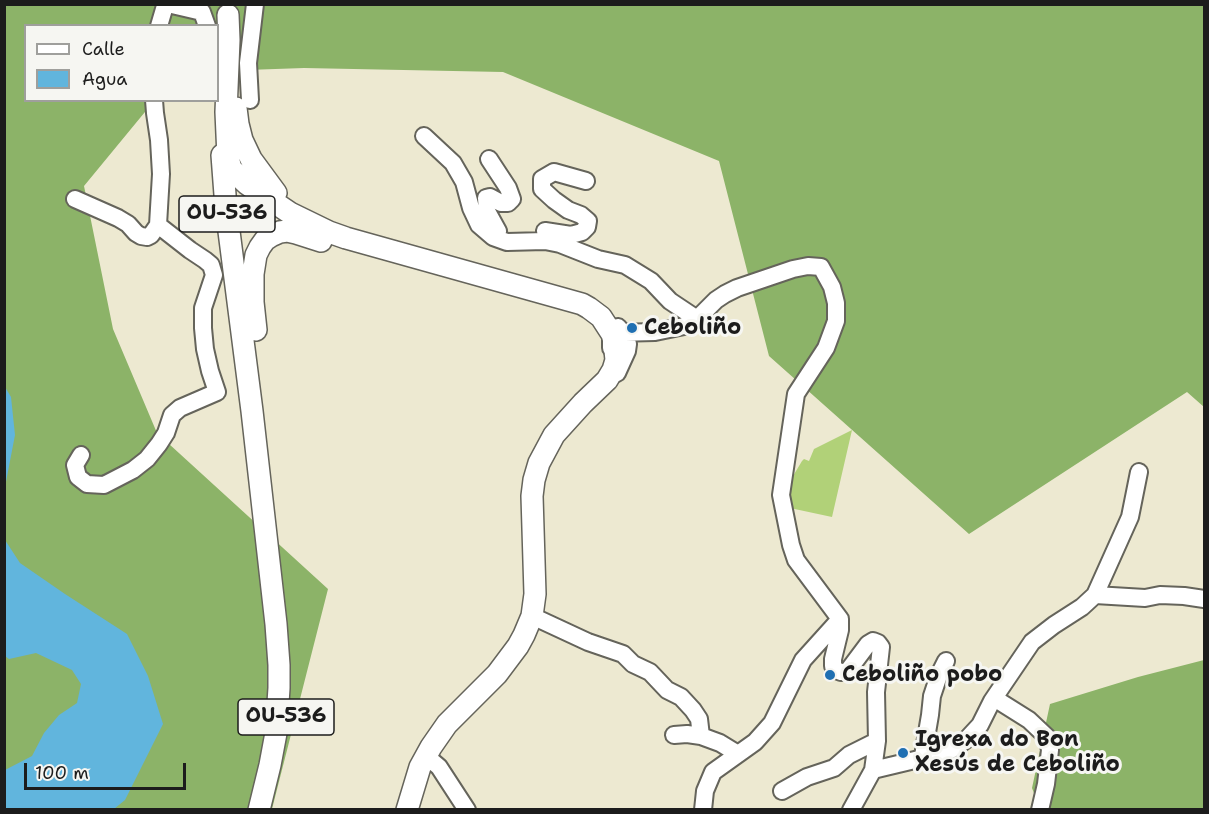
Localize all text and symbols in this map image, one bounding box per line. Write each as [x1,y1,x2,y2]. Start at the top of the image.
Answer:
legend [24,24,219,102]
text: Calle [82,37,125,61]
text: Agua [82,67,127,91]
road number: OU-536 [179,196,275,232]
place label: Ceboliño [644,315,741,341]
marker: Ceboliño [625,321,639,335]
place label: Ceboliño pobo [842,662,1002,688]
marker: Ceboliño pobo [823,668,837,682]
road number: OU-536 [238,699,334,735]
place label: Igrexa do Bon Xesús de Ceboliño [915,727,1120,778]
marker: Igrexa do Bon Xesús de Ceboliño [896,746,910,760]
scale bar [27,751,189,789]
text: 100 m [35,761,89,785]

